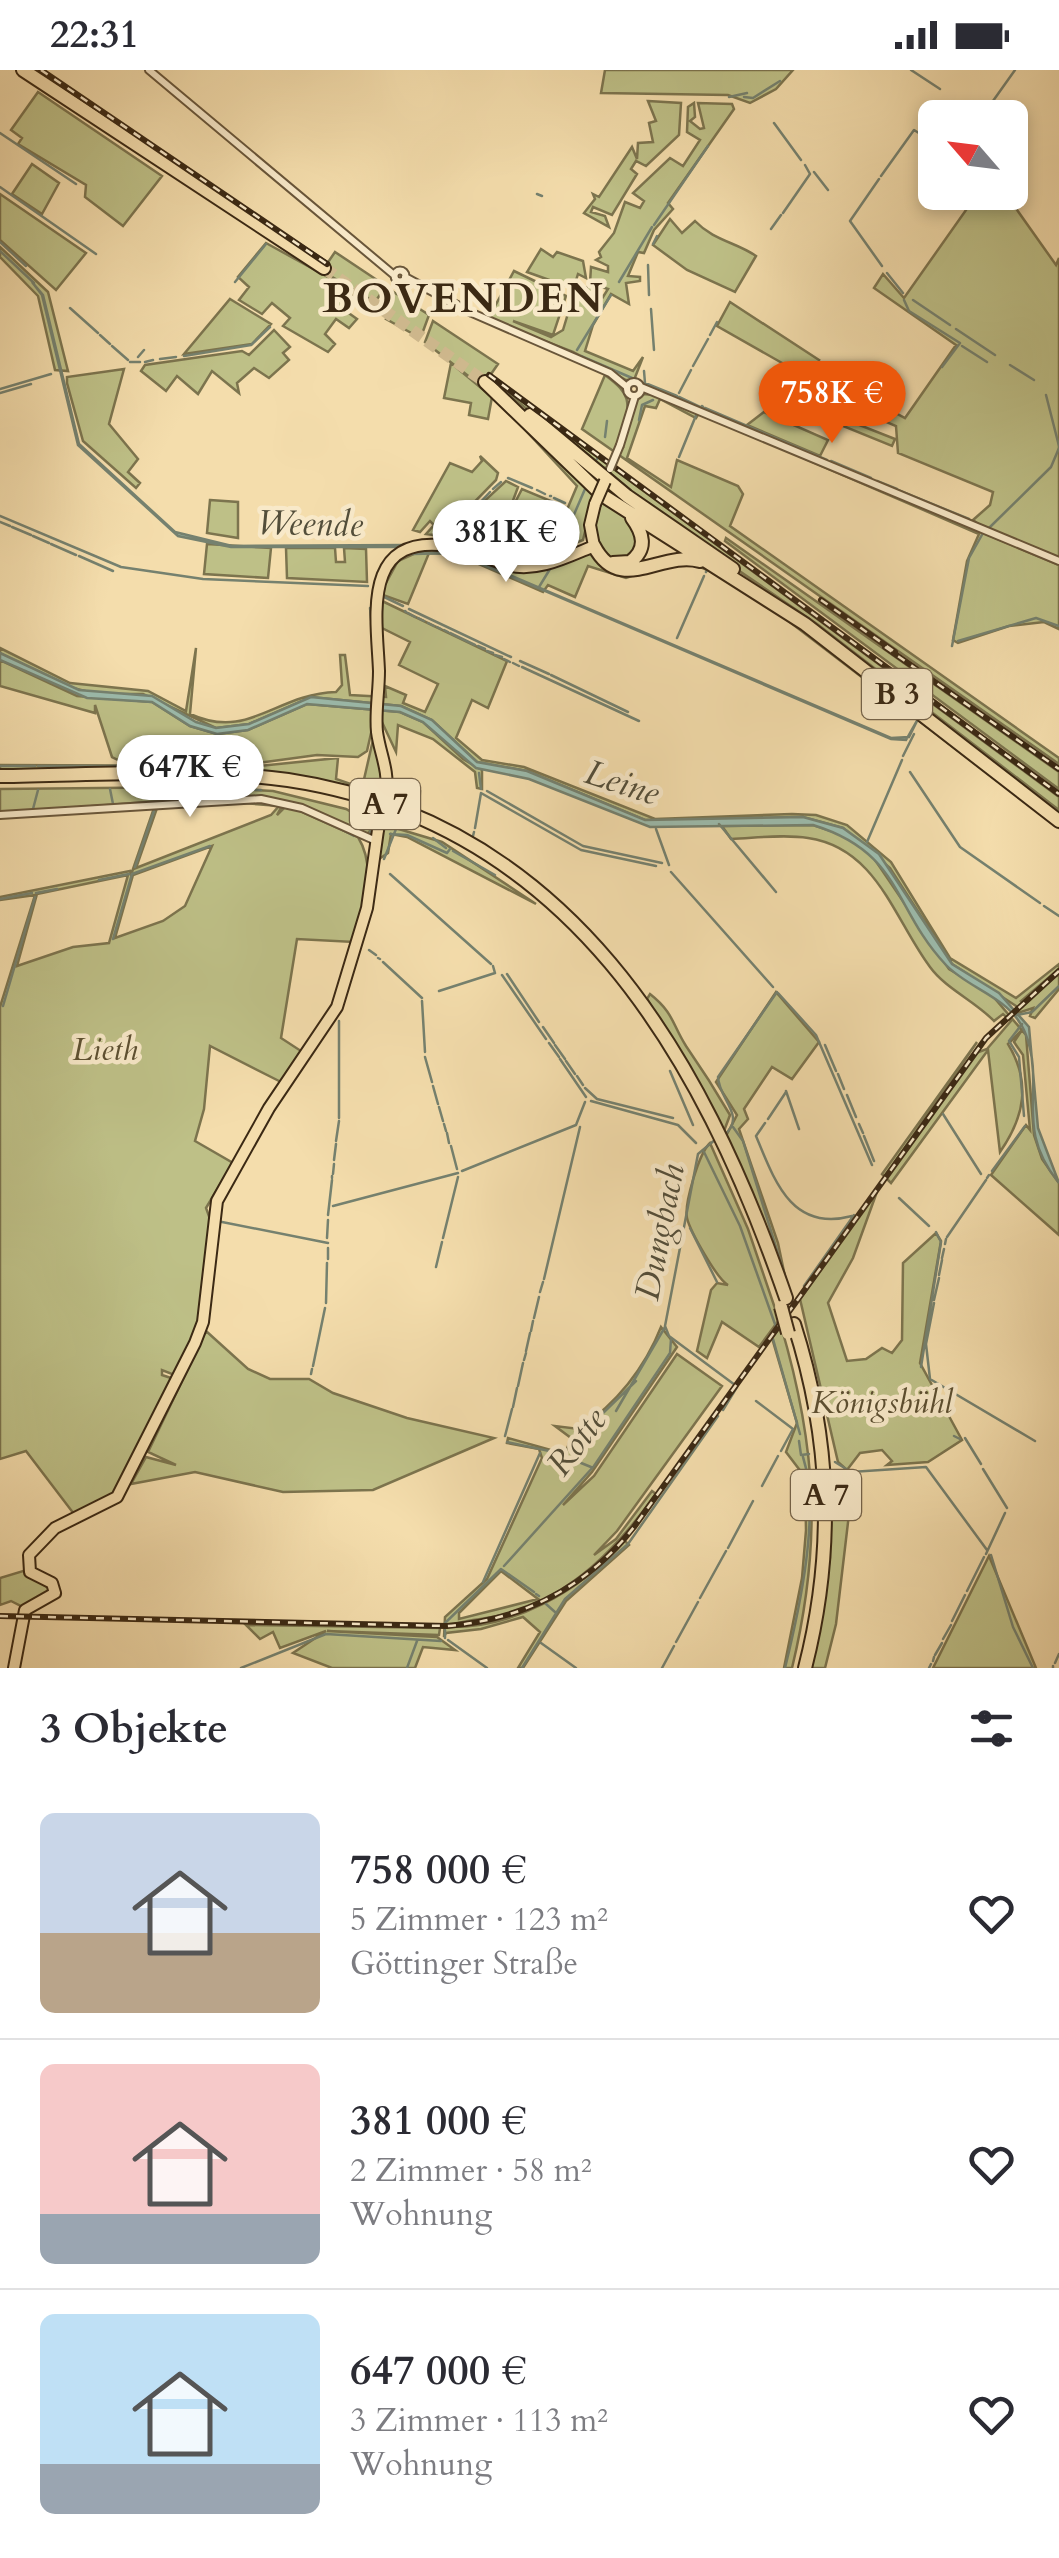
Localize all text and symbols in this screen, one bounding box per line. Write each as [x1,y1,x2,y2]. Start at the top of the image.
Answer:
text: 22:31 [50,9,139,61]
north arrow [918,100,1028,210]
map controls [918,100,1028,210]
district label: BOVENDEN [322,270,606,327]
pin: 758K € [751,361,913,446]
text: 758K € [781,371,883,415]
water label: Weende [257,499,364,549]
pin: 381K € [425,500,587,585]
text: 381K € [455,510,557,554]
road number: B 3 [862,669,932,719]
pin: 647K € [109,735,271,820]
text: 647K € [139,745,241,789]
water label: Leine [579,749,666,818]
road number: A 7 [350,779,420,829]
park label: Lieth [72,1028,138,1072]
water label: Dungbach [623,1160,697,1304]
park label: Königsbühl [811,1381,954,1425]
water label: Rotte [536,1398,619,1486]
road number: A 7 [791,1470,861,1520]
text: 3 Objekte [40,1700,228,1757]
icon: filters [964,1701,1019,1756]
text: 758 000 € [350,1841,527,1898]
icon: home [120,1853,240,1973]
icon: heart [964,1886,1019,1941]
text: 5 Zimmer · 123 m² [350,1898,608,1942]
text: Göttinger Straße [350,1942,578,1986]
text: 381 000 € [350,2092,527,2149]
icon: home [120,2104,240,2224]
icon: heart [964,2137,1019,2192]
text: 2 Zimmer · 58 m² [350,2149,592,2193]
text: Wohnung [350,2193,492,2237]
text: 647 000 € [350,2342,527,2399]
icon: home [120,2354,240,2474]
icon: heart [964,2387,1019,2442]
text: 3 Zimmer · 113 m² [350,2399,608,2443]
text: Wohnung [350,2443,492,2487]

